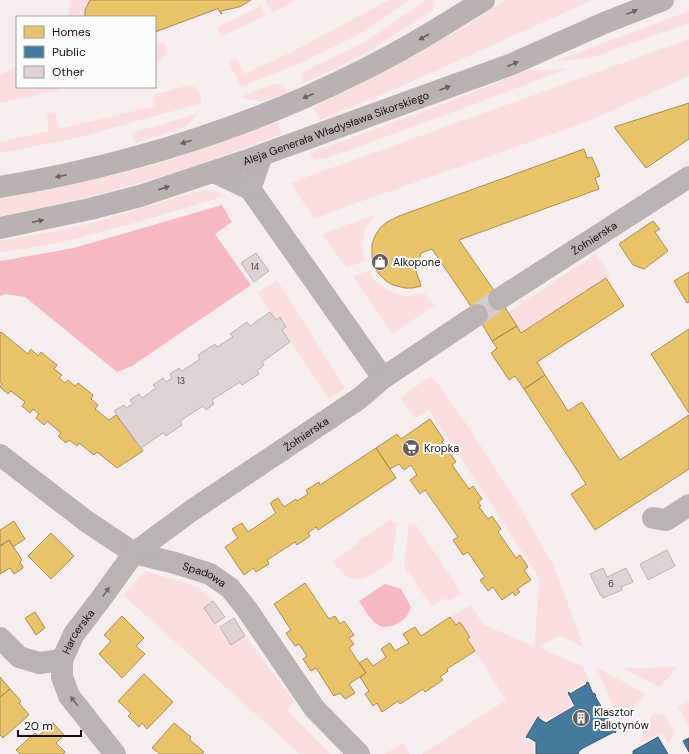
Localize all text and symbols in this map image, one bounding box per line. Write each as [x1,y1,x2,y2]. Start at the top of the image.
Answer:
one-way arrow [627,9,639,15]
legend [16,16,156,88]
text: Homes [52,24,91,40]
one-way arrow [418,34,430,41]
text: Public [52,44,86,60]
one-way arrow [507,60,519,66]
text: Other [52,64,85,80]
one-way arrow [439,85,451,91]
street label: Aleja Generała Władysława Sikorskiego [241,88,431,168]
one-way arrow [303,93,314,99]
one-way arrow [180,139,192,145]
one-way arrow [55,173,67,179]
one-way arrow [158,185,170,191]
one-way arrow [32,217,44,223]
street label: Żołnierska [569,218,620,258]
shop icon: Alkopone [370,252,390,272]
place label: Alkopone [393,255,440,269]
house number: 14 [251,261,260,273]
house number: 13 [177,375,185,387]
street label: Żołnierska [281,414,331,454]
supermarket icon: Kropka [401,438,421,458]
place label: Kropka [424,441,459,455]
street label: Spadowa [181,559,229,590]
house number: 6 [608,578,614,590]
one-way arrow [102,587,110,598]
street label: Harcerska [59,606,98,656]
one-way arrow [69,696,78,707]
place label: Klasztor Pallotynów [594,705,649,732]
building icon: Klasztor Pallotynów [571,708,591,728]
scale bar [18,712,81,738]
text: 20 m [24,718,53,734]

